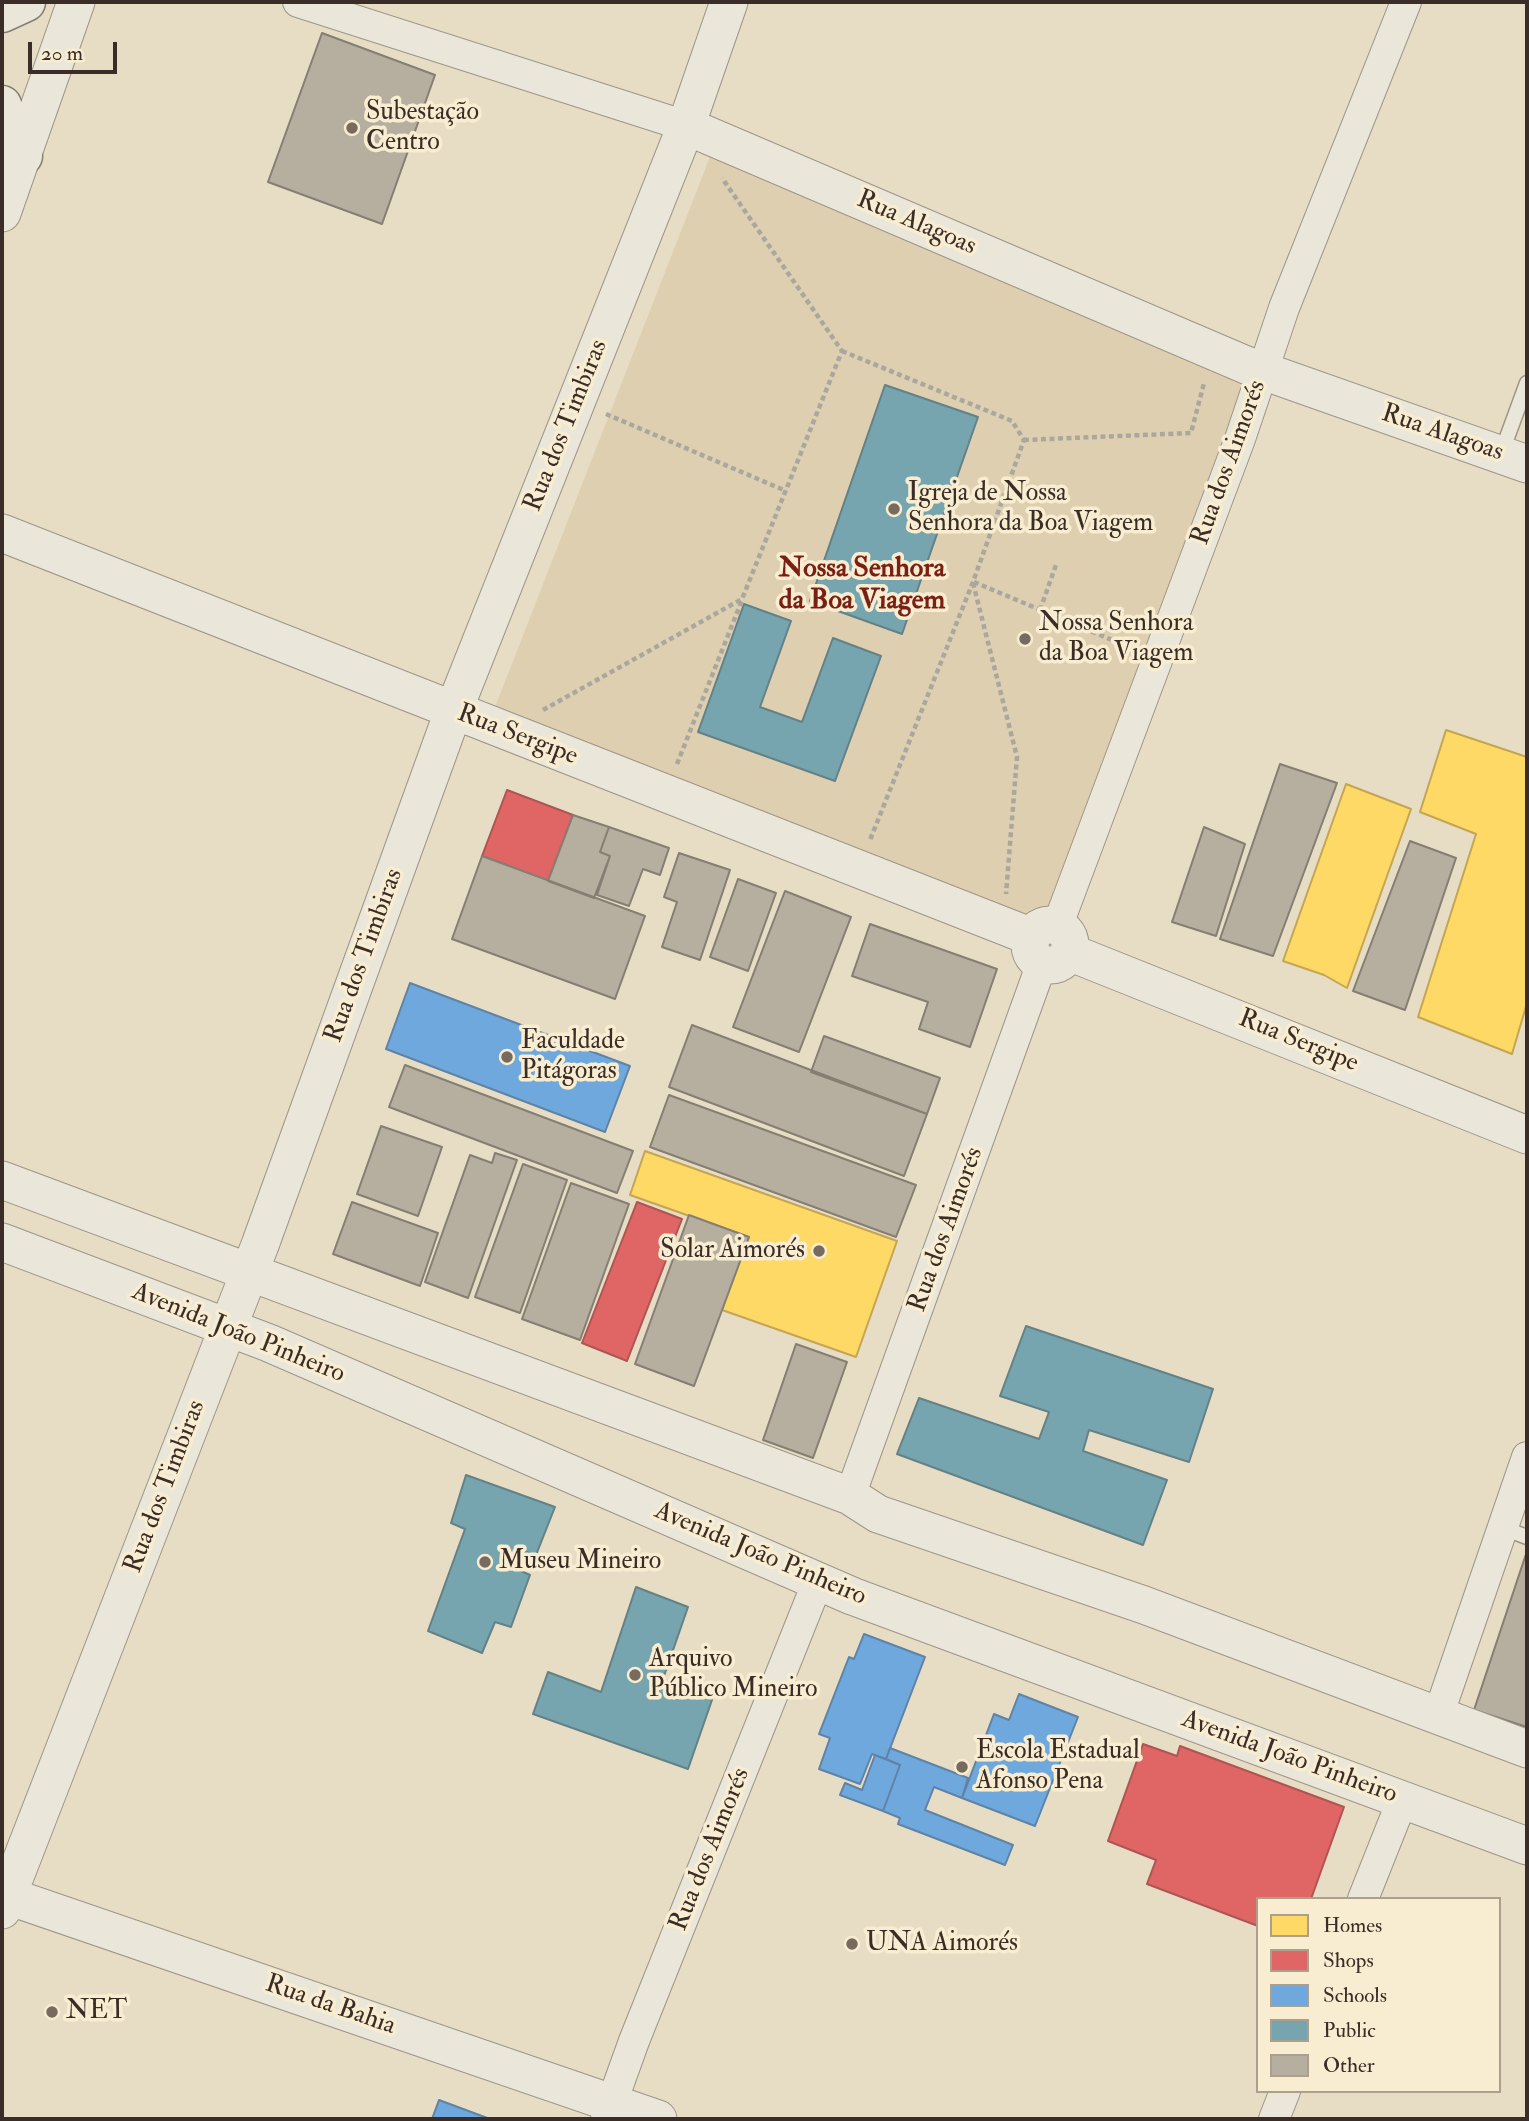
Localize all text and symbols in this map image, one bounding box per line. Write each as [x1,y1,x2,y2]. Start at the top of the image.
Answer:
scale bar [32,28,121,72]
text: 20 m [41,40,83,67]
place label: Subestação Centro [366,97,479,158]
marker: Subestação Centro [344,120,360,136]
street label: Rua Alagoas [852,185,980,263]
street label: Rua dos Timbiras [518,336,616,516]
street label: Rua dos Aimorés [1186,376,1274,550]
street label: Rua Alagoas [1377,399,1507,469]
place label: Igreja de Nossa Senhora da Boa Viagem [908,478,1153,540]
marker: Igreja de Nossa Senhora da Boa Viagem [886,501,902,517]
district label: Nossa Senhora da Boa Viagem [779,553,945,619]
place label: Nossa Senhora da Boa Viagem [1039,608,1193,670]
marker: Nossa Senhora da Boa Viagem [1017,631,1033,647]
street label: Rua Sergipe [452,699,582,773]
street label: Rua dos Timbiras [319,865,411,1047]
street label: Rua Sergipe [1234,1004,1362,1080]
place label: Faculdade Pitágoras [521,1026,625,1088]
marker: Faculdade Pitágoras [499,1049,515,1065]
street label: Rua dos Aimorés [903,1143,991,1317]
place label: Solar Aimorés [660,1235,805,1267]
marker: Solar Aimorés [811,1243,827,1259]
street label: Avenida João Pinheiro [127,1277,349,1391]
street label: Rua dos Timbiras [119,1396,213,1578]
street label: Avenida João Pinheiro [649,1496,871,1614]
place label: Museu Mineiro [499,1546,661,1578]
marker: Museu Mineiro [477,1554,493,1570]
place label: Arquivo Público Mineiro [649,1644,817,1706]
marker: Arquivo Público Mineiro [627,1667,643,1683]
street label: Avenida João Pinheiro [1177,1705,1401,1811]
place label: Escola Estadual Afonso Pena [976,1736,1140,1798]
marker: Escola Estadual Afonso Pena [954,1759,970,1775]
street label: Rua dos Aimorés [664,1764,758,1936]
legend [1256,1897,1501,2093]
text: Homes [1323,1912,1382,1939]
place label: UNA Aimorés [866,1928,1018,1960]
marker: UNA Aimorés [844,1936,860,1952]
text: Shops [1323,1947,1374,1974]
street label: Rua da Bahia [261,1969,399,2043]
text: Schools [1323,1982,1387,2009]
place label: NET [66,1996,127,2028]
marker: NET [44,2004,60,2020]
text: Public [1323,2017,1376,2044]
text: Other [1323,2052,1375,2079]

